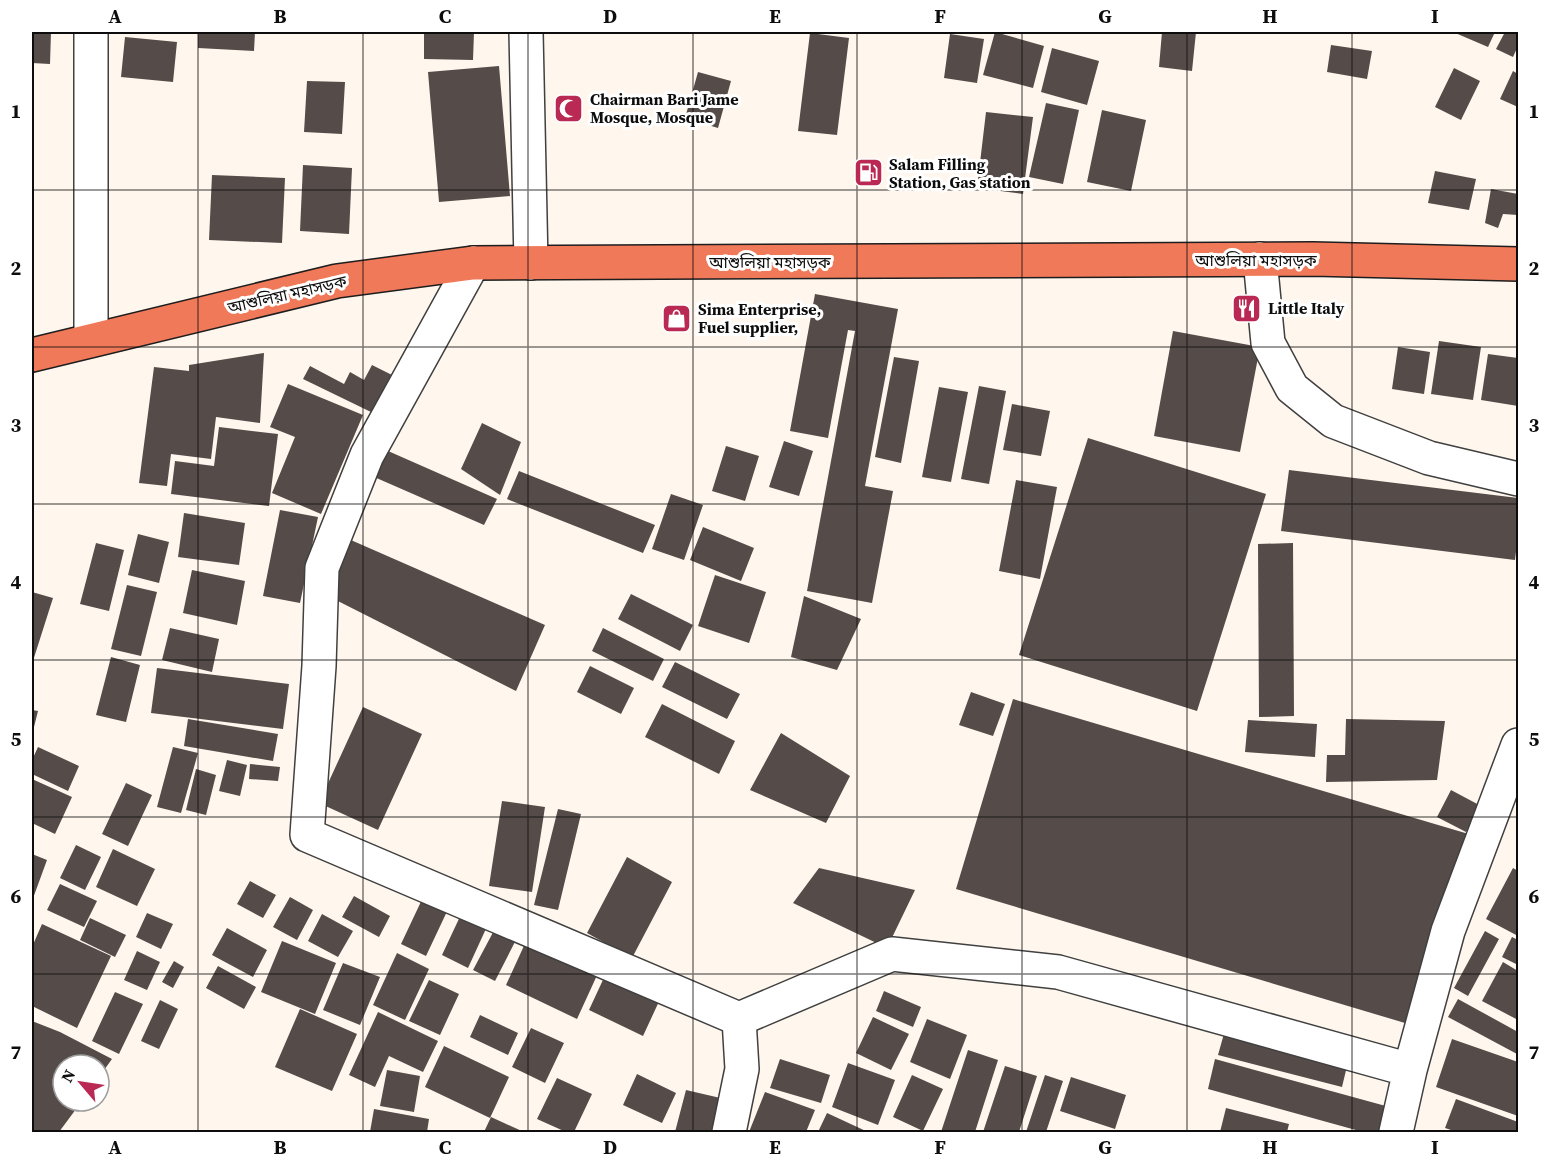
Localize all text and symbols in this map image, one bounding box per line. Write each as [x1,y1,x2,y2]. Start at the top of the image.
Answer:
text: A [108,2,122,30]
text: B [273,2,287,30]
text: C [439,2,451,30]
text: D [603,2,617,30]
text: E [769,2,781,30]
text: F [934,2,946,30]
text: G [1098,2,1112,30]
text: H [1262,2,1278,30]
text: I [1431,2,1439,30]
place label: Chairman Bari Jame Mosque, Mosque [590,88,739,128]
mosque icon: Chairman Bari Jame Mosque, Mosque [553,92,585,124]
text: 1 [11,97,21,125]
text: 1 [1529,97,1539,125]
place label: Salam Filling Station, Gas station [889,153,1031,193]
fuel station icon: Salam Filling Station, Gas station [852,157,884,189]
street label: আশুলিয়া মহাসড়ক [1194,249,1318,271]
street label: আশুলিয়া মহাসড়ক [708,251,832,273]
text: 2 [11,254,22,282]
text: 2 [1529,254,1540,282]
street label: আশুলিয়া মহাসড়ক [224,269,350,319]
restaurant icon: Little Italy [1231,292,1263,324]
place label: Little Italy [1268,297,1345,319]
place label: Sima Enterprise, Fuel supplier, [698,298,821,338]
shop icon: Sima Enterprise, Fuel supplier, [661,302,693,334]
text: 3 [11,411,22,439]
text: 3 [1529,411,1540,439]
text: 4 [11,568,22,596]
text: 4 [1529,568,1540,596]
text: 5 [11,725,22,753]
text: 5 [1529,725,1540,753]
text: 6 [11,882,22,910]
text: 6 [1529,882,1540,910]
text: 7 [11,1038,22,1066]
text: 7 [1529,1038,1540,1066]
north arrow [51,1053,111,1113]
text: N [55,1065,80,1086]
text: A [108,1133,122,1161]
text: B [273,1133,287,1161]
text: C [439,1133,451,1161]
text: D [603,1133,617,1161]
text: E [769,1133,781,1161]
text: F [934,1133,946,1161]
text: G [1098,1133,1112,1161]
text: H [1262,1133,1278,1161]
text: I [1431,1133,1439,1161]

